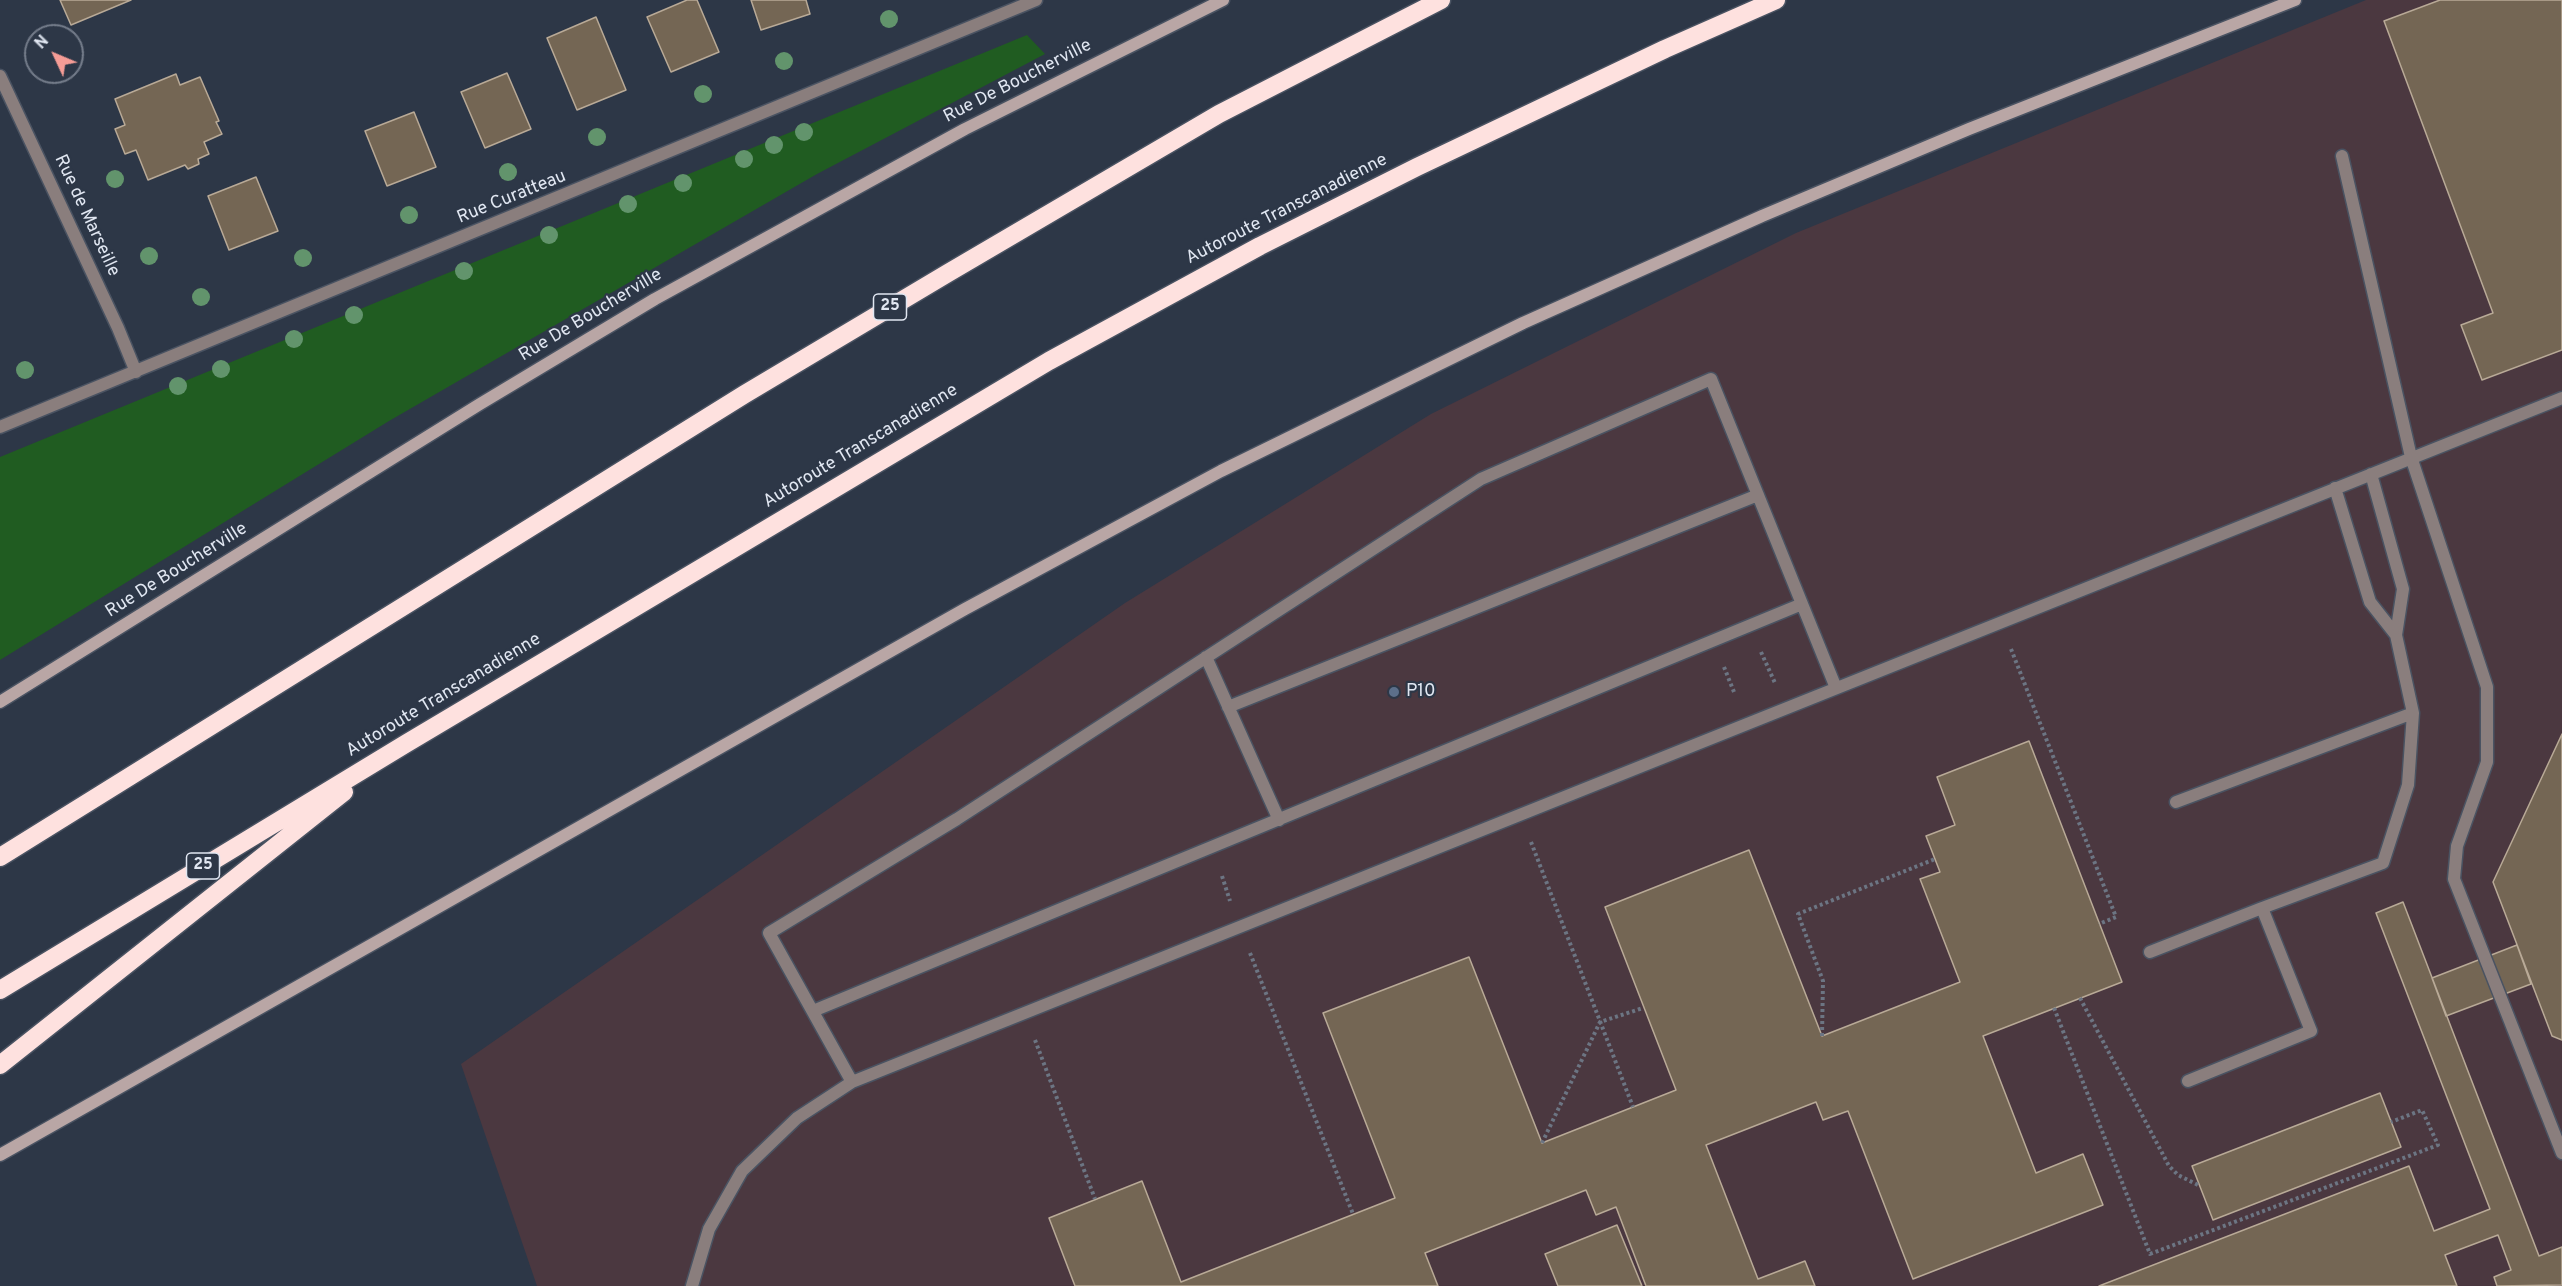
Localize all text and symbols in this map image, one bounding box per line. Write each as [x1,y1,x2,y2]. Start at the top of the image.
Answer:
north arrow [24,24,84,84]
text: N [31,32,54,54]
street label: Rue De Boucherville [940,35,1096,129]
street label: Autoroute Transcanadienne [1183,150,1391,270]
street label: Rue de Marseille [48,152,124,280]
street label: Rue Curatteau [454,166,570,230]
street label: Rue De Boucherville [516,265,666,367]
road number: 25 [874,294,906,320]
street label: Autoroute Transcanadienne [760,380,962,514]
street label: Rue De Boucherville [102,519,252,623]
street label: Autoroute Transcanadienne [343,629,545,763]
place label: P10 [1406,681,1436,703]
marker: P10 [1387,685,1401,699]
road number: 25 [186,853,220,879]

